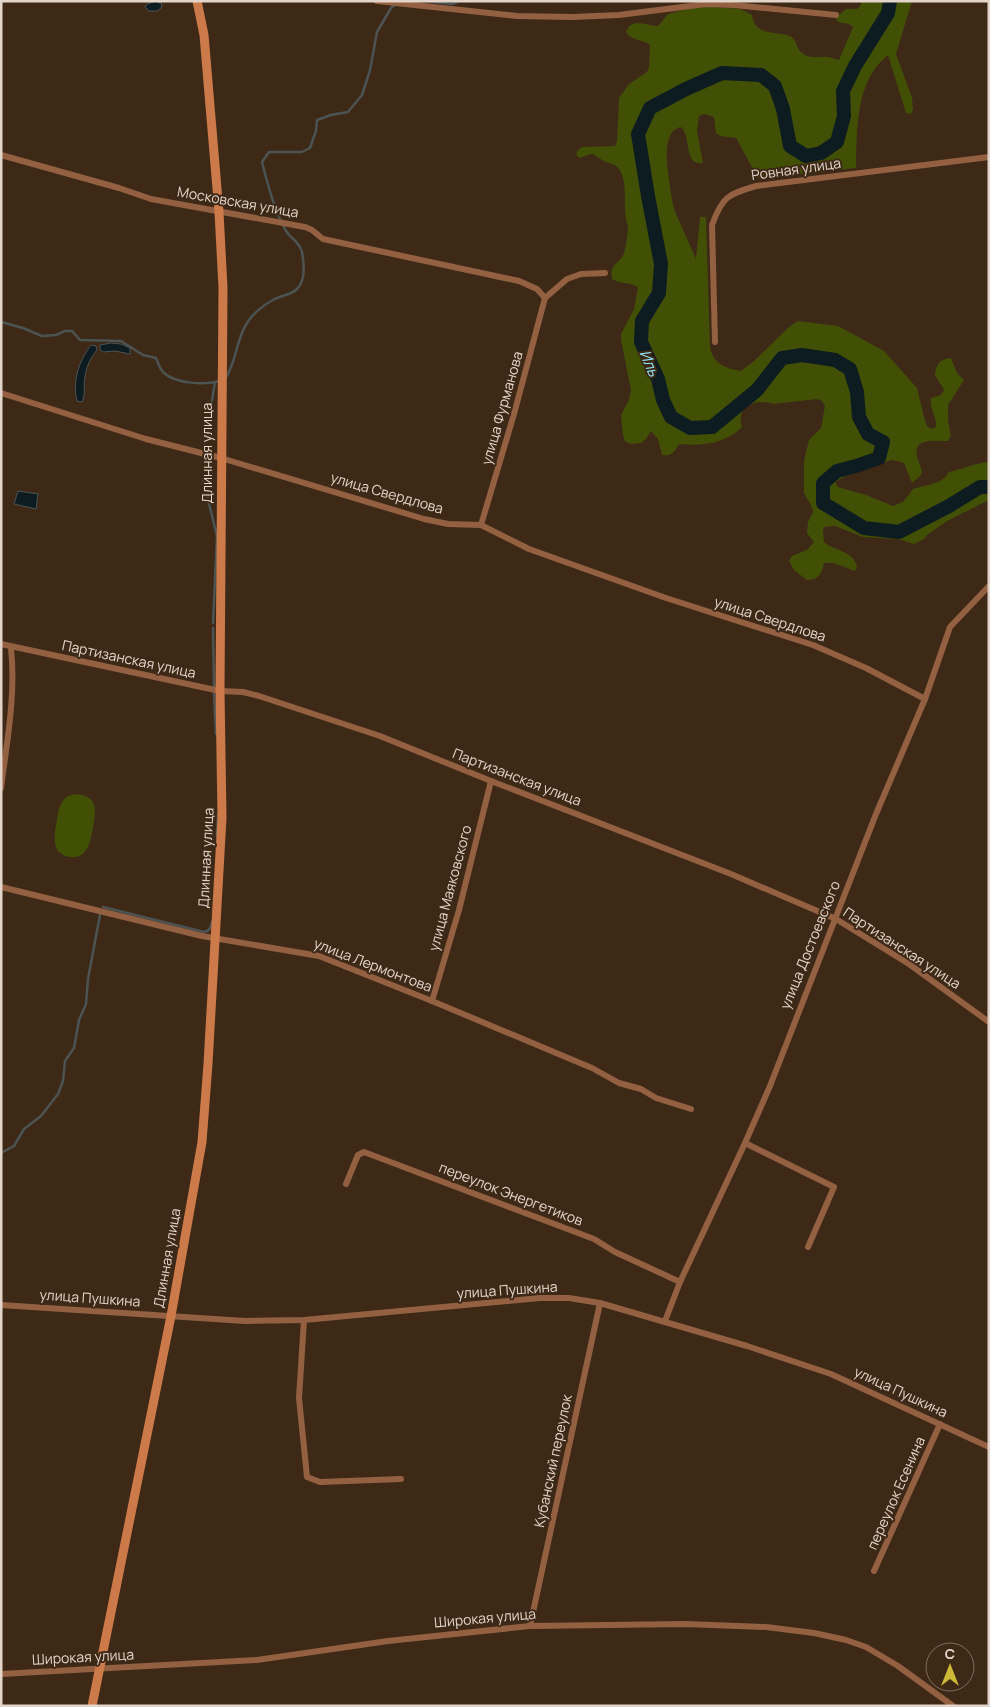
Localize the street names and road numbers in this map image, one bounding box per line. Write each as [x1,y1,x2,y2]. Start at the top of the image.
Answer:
street label: Ровная улица [750,153,842,184]
street label: Московская улица [176,181,300,222]
street label: улица Фурманова [476,349,527,467]
street label: Длинная улица [197,403,216,503]
street label: улица Свердлова [329,467,446,518]
street label: улица Свердлова [712,592,828,646]
street label: Партизанская улица [60,635,198,682]
street label: Партизанская улица [450,743,584,810]
street label: Длинная улица [193,807,218,909]
street label: улица Маяковского [424,823,475,953]
street label: улица Достоевского [775,878,844,1012]
street label: Партизанская улица [840,902,965,993]
street label: улица Лермонтова [311,933,435,996]
street label: переулок Энергетиков [437,1157,586,1230]
street label: Длинная улица [148,1207,185,1309]
street label: улица Пушкина [456,1277,558,1303]
street label: улица Пушкина [39,1285,141,1311]
street label: улица Пушкина [851,1362,951,1421]
street label: Кубанский переулок [529,1392,576,1529]
street label: переулок Есенина [862,1433,929,1552]
street label: Широкая улица [433,1604,537,1631]
street label: Широкая улица [32,1644,134,1669]

